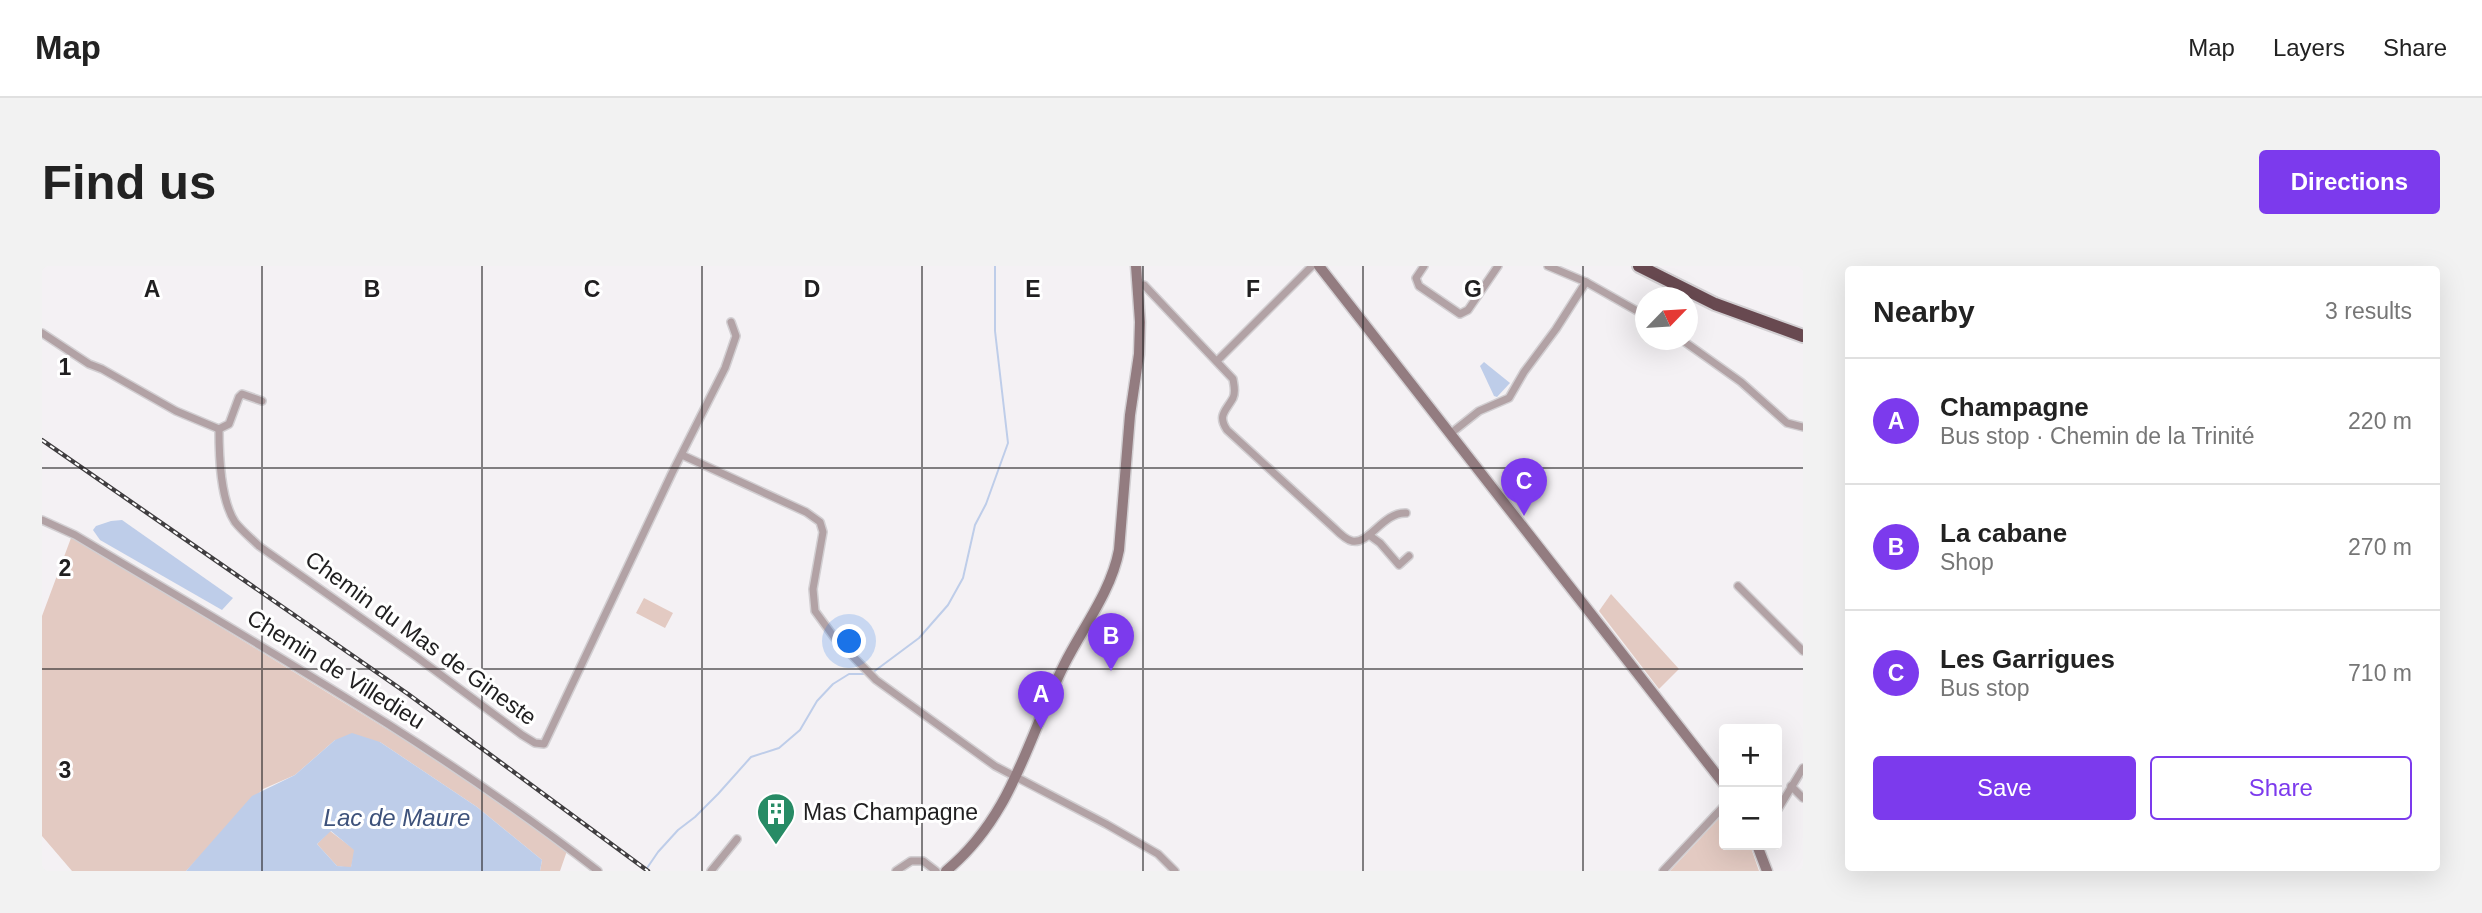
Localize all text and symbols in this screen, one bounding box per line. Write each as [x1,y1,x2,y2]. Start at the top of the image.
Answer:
text: Map [35,29,101,66]
text: Map [2188,34,2235,61]
text: Layers [2273,34,2345,61]
text: Share [2383,34,2447,61]
button: Directions [2259,150,2440,214]
text: Find us [42,155,216,209]
text: A [144,276,160,302]
text: B [364,276,380,302]
text: C [584,276,600,302]
text: D [804,276,820,302]
text: E [1025,276,1041,302]
text: F [1246,276,1260,302]
text: G [1464,276,1482,302]
north arrow [1635,287,1698,350]
text: Nearby [1873,295,1975,328]
text: 3 results [2325,298,2412,324]
text: 1 [59,354,72,380]
text: Champagne [1940,392,2089,422]
text: A [1888,408,1904,434]
text: 220 m [2348,408,2412,434]
text: Bus stop · Chemin de la Trinité [1940,423,2254,449]
pin: C [1501,458,1547,516]
text: La cabane [1940,518,2067,548]
text: B [1888,534,1904,560]
text: 270 m [2348,534,2412,560]
street label: Chemin du Mas de Gineste [301,546,541,730]
text: Shop [1940,549,1994,575]
text: 2 [59,555,71,581]
street label: Chemin de Villedieu [243,604,429,734]
pin: B [1088,613,1134,671]
your location [832,624,866,658]
text: Les Garrigues [1940,644,2115,674]
text: C [1888,660,1904,686]
text: 710 m [2348,660,2412,686]
pin: A [1018,671,1064,729]
text: Bus stop [1940,675,2030,701]
map controls [1719,724,1782,850]
button: + [1719,724,1782,787]
button: Save [1873,756,2136,820]
button: Share [2150,756,2412,820]
text: 3 [59,757,71,783]
button: − [1719,787,1782,850]
building icon: Mas Champagne [755,791,797,846]
place label: Mas Champagne [803,799,978,825]
water label: Lac de Maure [324,804,470,831]

